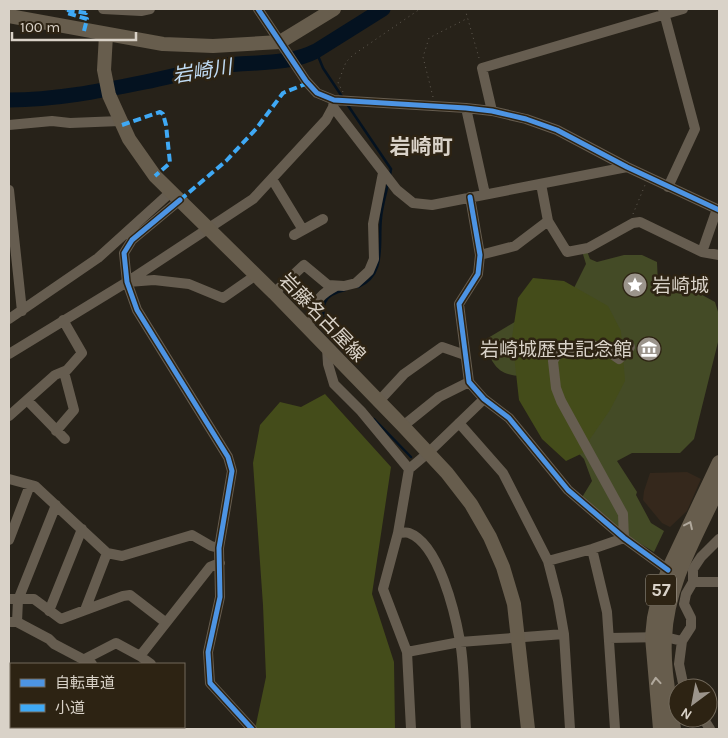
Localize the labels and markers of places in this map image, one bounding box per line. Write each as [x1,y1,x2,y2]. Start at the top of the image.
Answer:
place icon: 岩崎城 [622,272,648,298]
place label: 岩崎城 [652,275,709,297]
museum icon: 岩崎城歴史記念館 [636,336,662,362]
place label: 岩崎城歴史記念館 [480,339,632,361]

